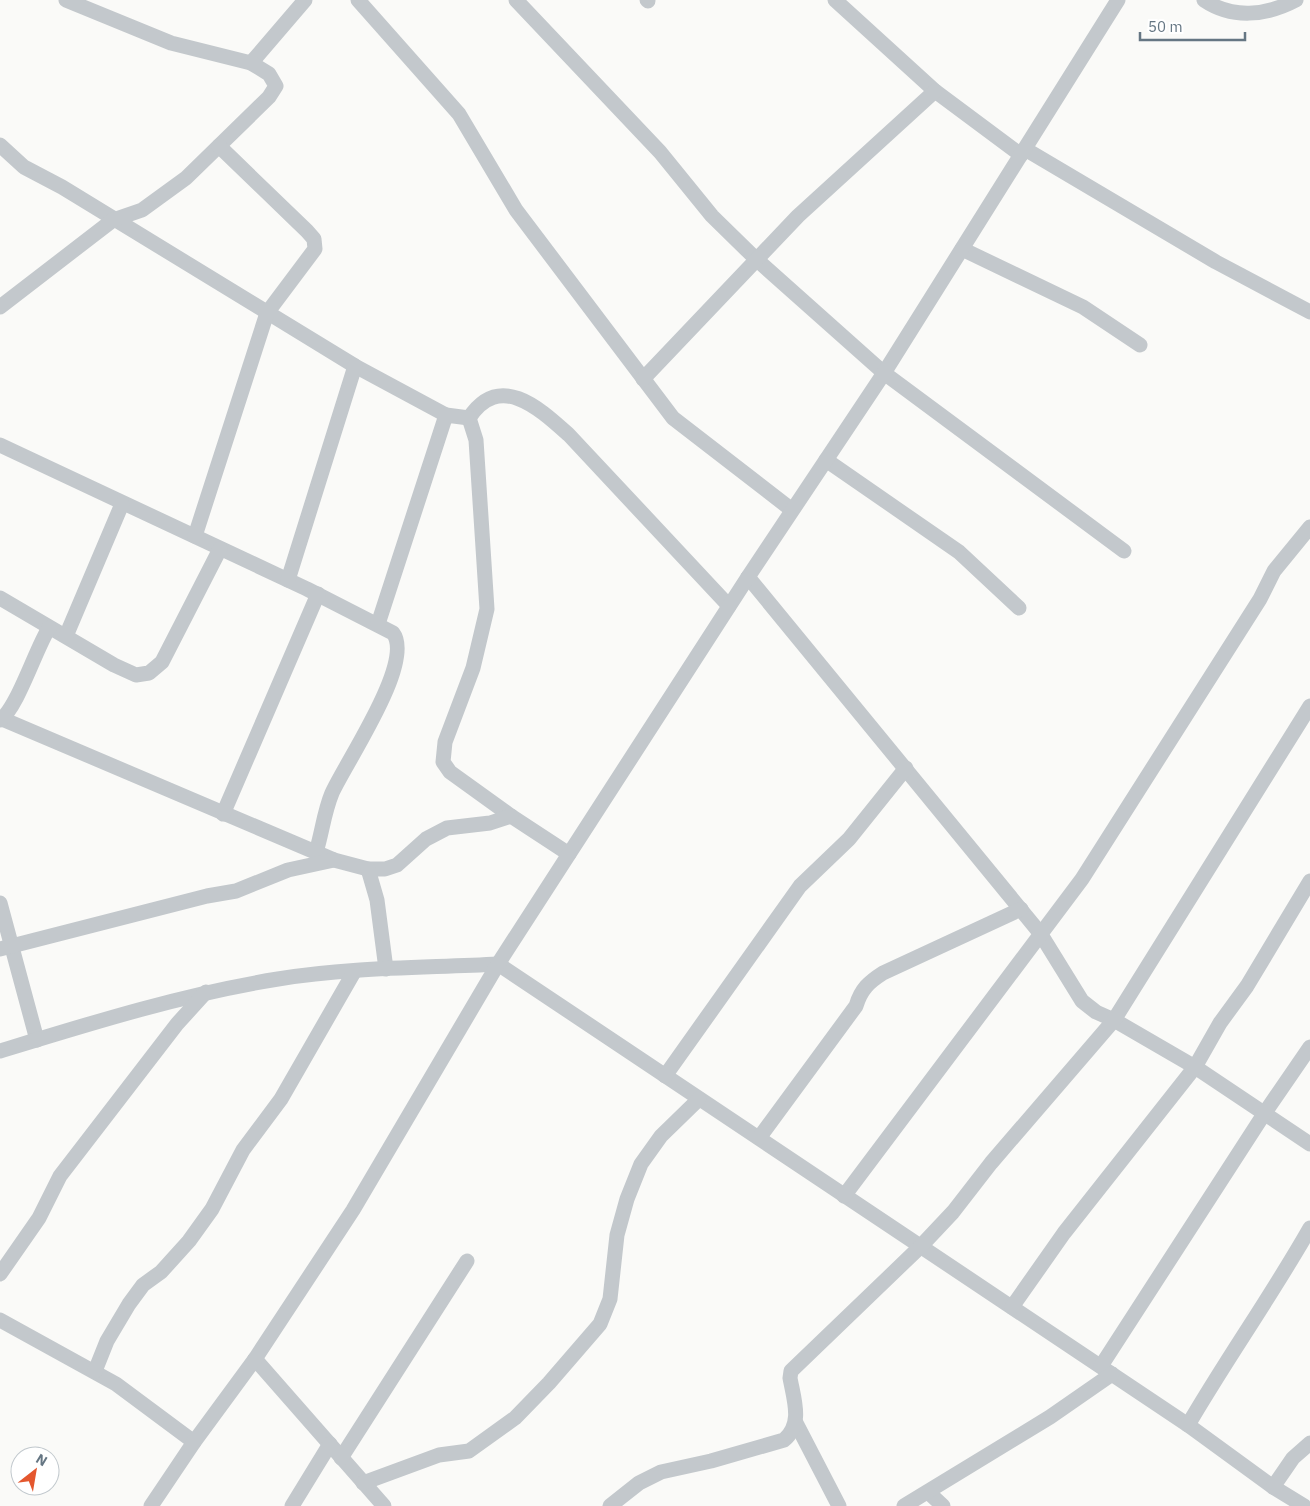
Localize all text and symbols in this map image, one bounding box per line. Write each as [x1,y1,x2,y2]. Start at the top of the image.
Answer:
scale bar [1140,10,1245,42]
text: 50 m [1148,17,1183,36]
north arrow [10,1446,60,1496]
text: N [33,1450,51,1470]

